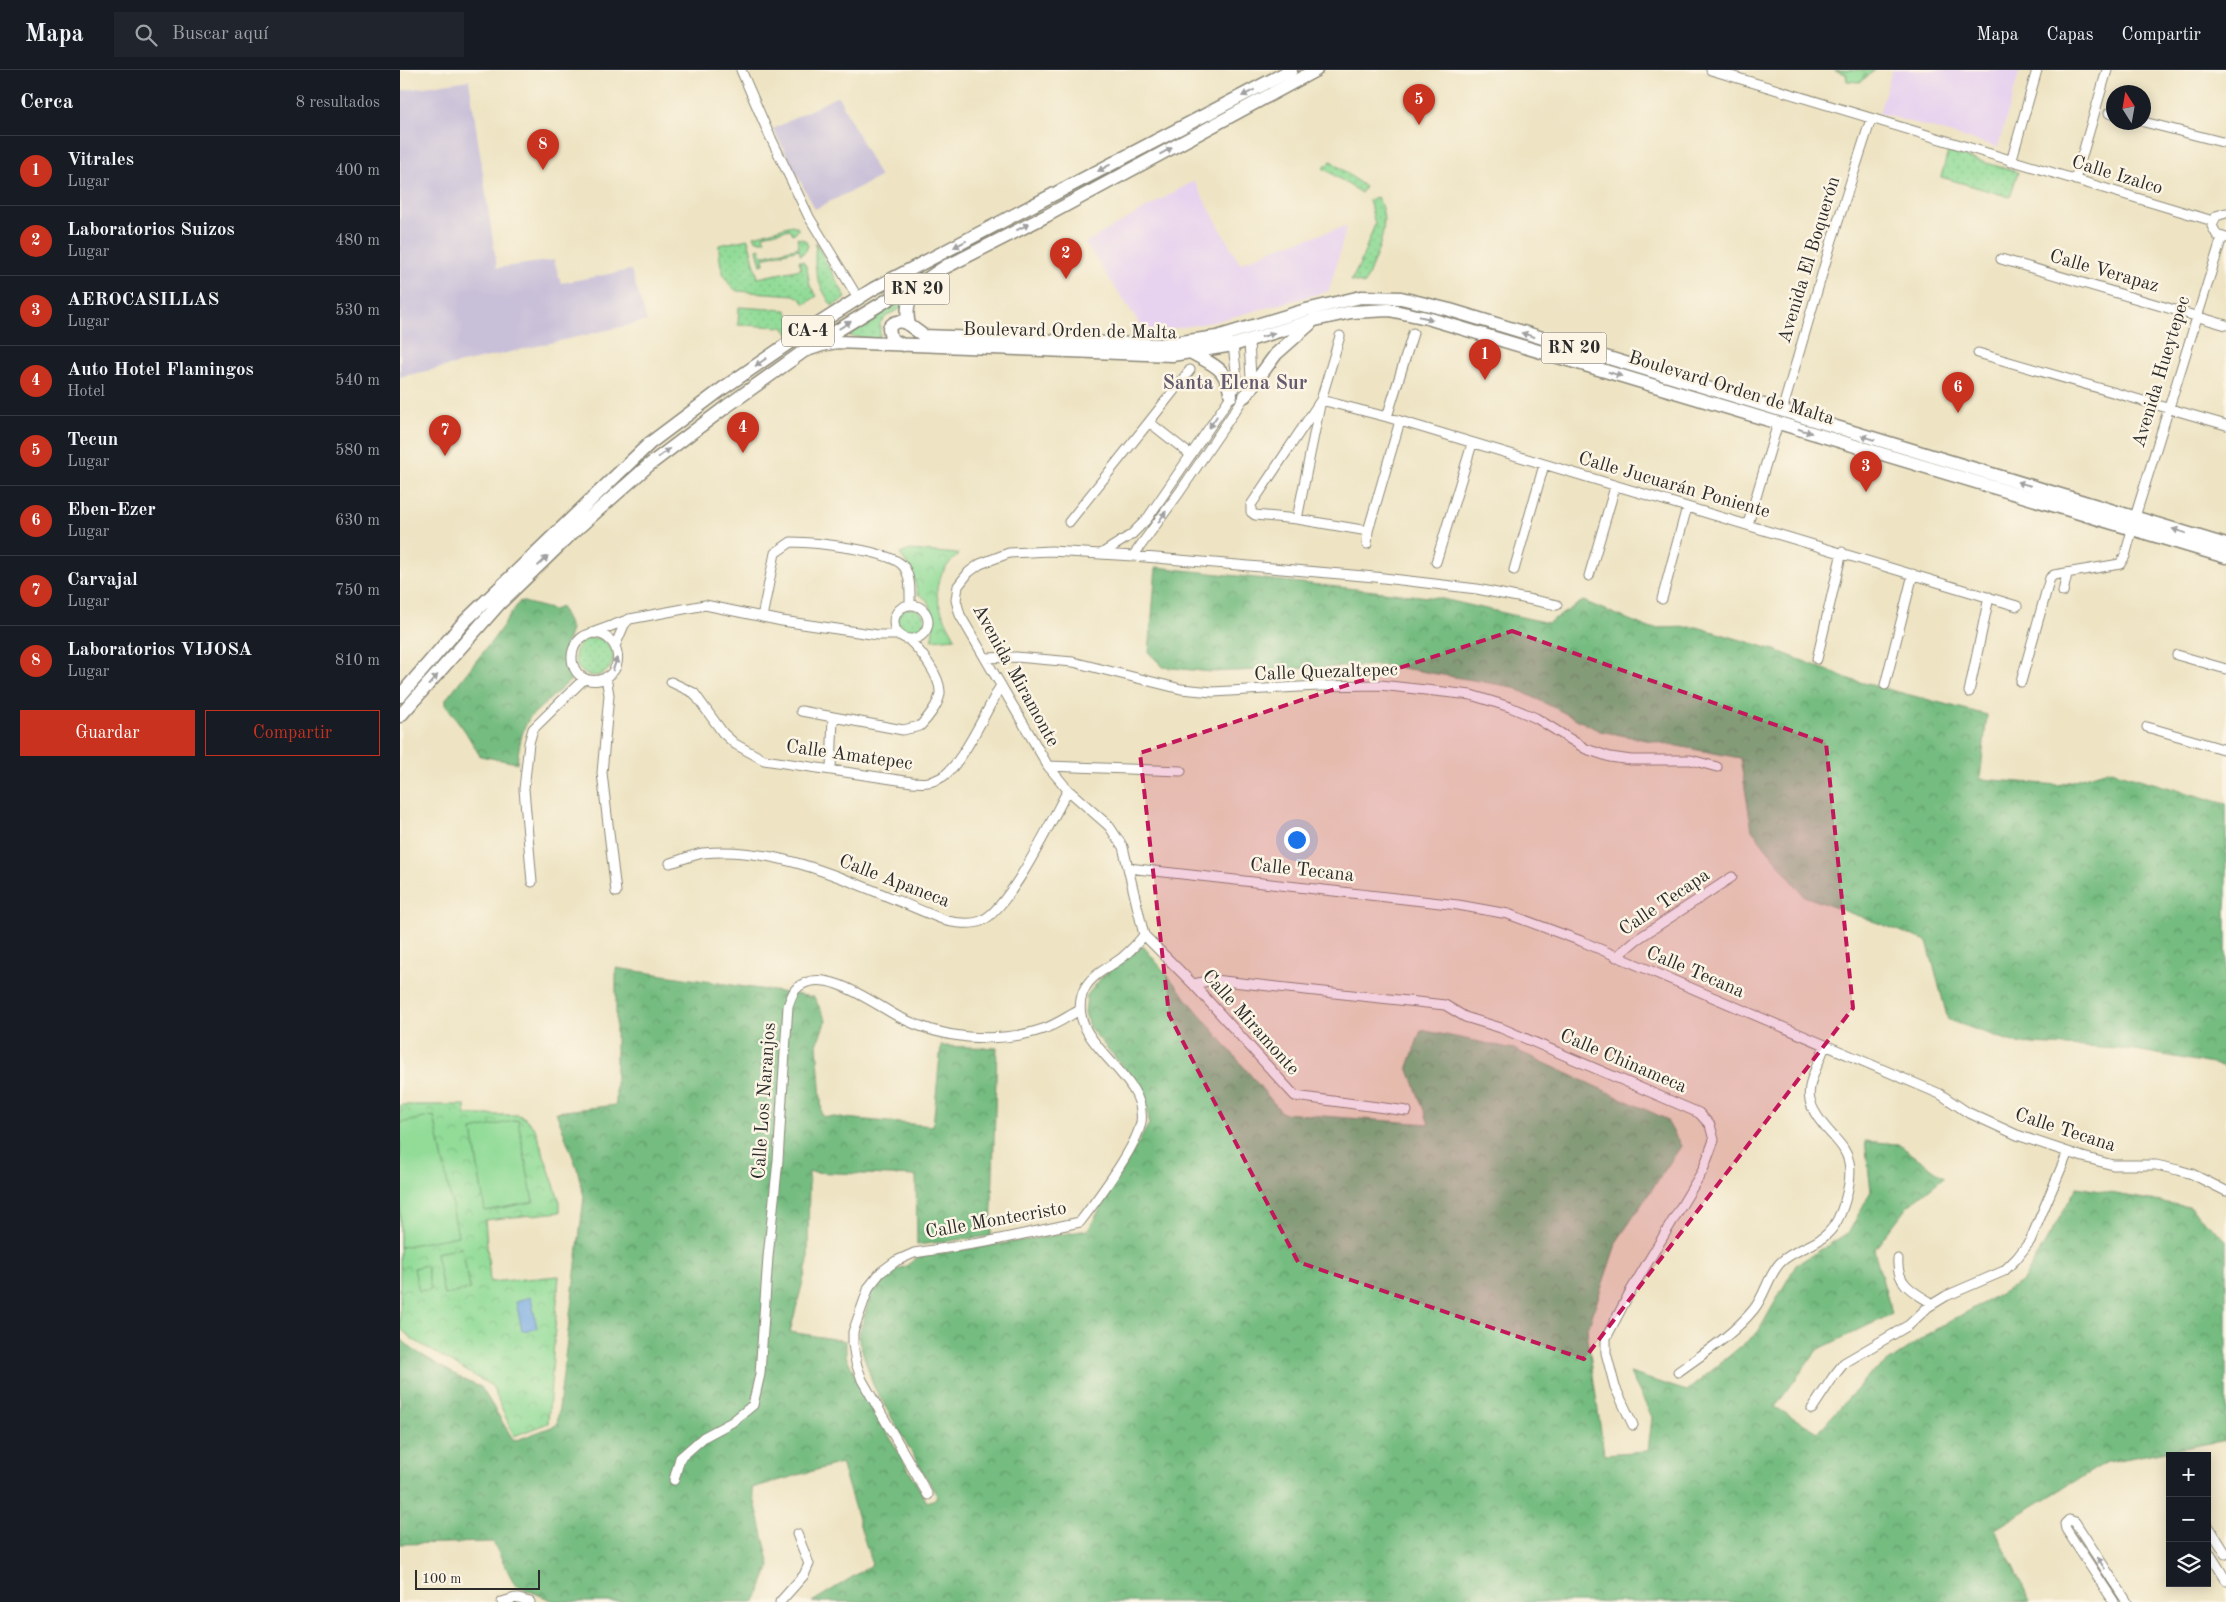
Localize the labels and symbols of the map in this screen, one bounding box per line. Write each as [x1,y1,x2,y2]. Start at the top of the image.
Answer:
pin: 5 [1403,84,1435,125]
north arrow [2106,85,2151,130]
one-way arrow [1241,89,1256,97]
pin: 8 [527,129,559,170]
one-way arrow [1159,147,1174,155]
street label: Calle Izalco [2069,153,2165,199]
one-way arrow [1098,164,1111,173]
street label: Avenida El Boquerón [1776,174,1844,346]
one-way arrow [1016,223,1030,231]
pin: 2 [1050,238,1082,279]
one-way arrow [953,239,968,248]
street label: Calle Verapaz [2047,247,2161,297]
road number: RN 20 [884,273,950,304]
street label: Avenida Hueytepec [2130,294,2194,450]
one-way arrow [1418,314,1433,322]
road number: CA-4 [782,316,834,346]
one-way arrow [838,320,851,329]
street label: Boulevard Orden de Malta [963,321,1178,343]
one-way arrow [1260,331,1275,338]
one-way arrow [1521,331,1536,339]
road number: RN 20 [1542,332,1606,364]
pin: 1 [1469,339,1501,380]
street label: Boulevard Orden de Malta [1626,349,1837,430]
one-way arrow [754,357,767,367]
one-way arrow [1608,371,1623,379]
pin: 6 [1942,372,1974,413]
district label: Santa Elena Sur [1162,374,1308,394]
pin: 4 [727,412,759,453]
pin: 7 [429,415,461,456]
one-way arrow [1208,415,1218,429]
one-way arrow [1797,428,1812,435]
one-way arrow [1860,434,1875,442]
one-way arrow [657,448,671,458]
street label: Calle Jucuarán Poniente [1576,450,1772,522]
pin: 3 [1850,451,1882,492]
one-way arrow [2016,480,2031,488]
one-way arrow [1157,510,1167,524]
one-way arrow [2172,527,2187,535]
one-way arrow [537,555,549,567]
street label: Avenida Miramonte [968,602,1062,750]
one-way arrow [611,656,619,671]
street label: Calle Quezaltepec [1254,661,1398,685]
one-way arrow [427,674,438,687]
street label: Calle Amatepec [784,738,914,774]
your location [1284,827,1310,853]
street label: Calle Apaneca [836,852,953,912]
street label: Calle Tecana [1249,856,1356,886]
street label: Calle Tecapa [1616,866,1714,940]
street label: Calle Tecana [1643,944,1747,1002]
street label: Calle Miramonte [1198,967,1302,1079]
street label: Calle Los Naranjos [750,1022,780,1180]
street label: Calle Chinameca [1557,1027,1690,1098]
street label: Calle Tecana [2012,1106,2118,1156]
street label: Calle Montecristo [924,1199,1068,1243]
one-way arrow [2097,1556,2106,1569]
scale bar [415,1567,540,1590]

